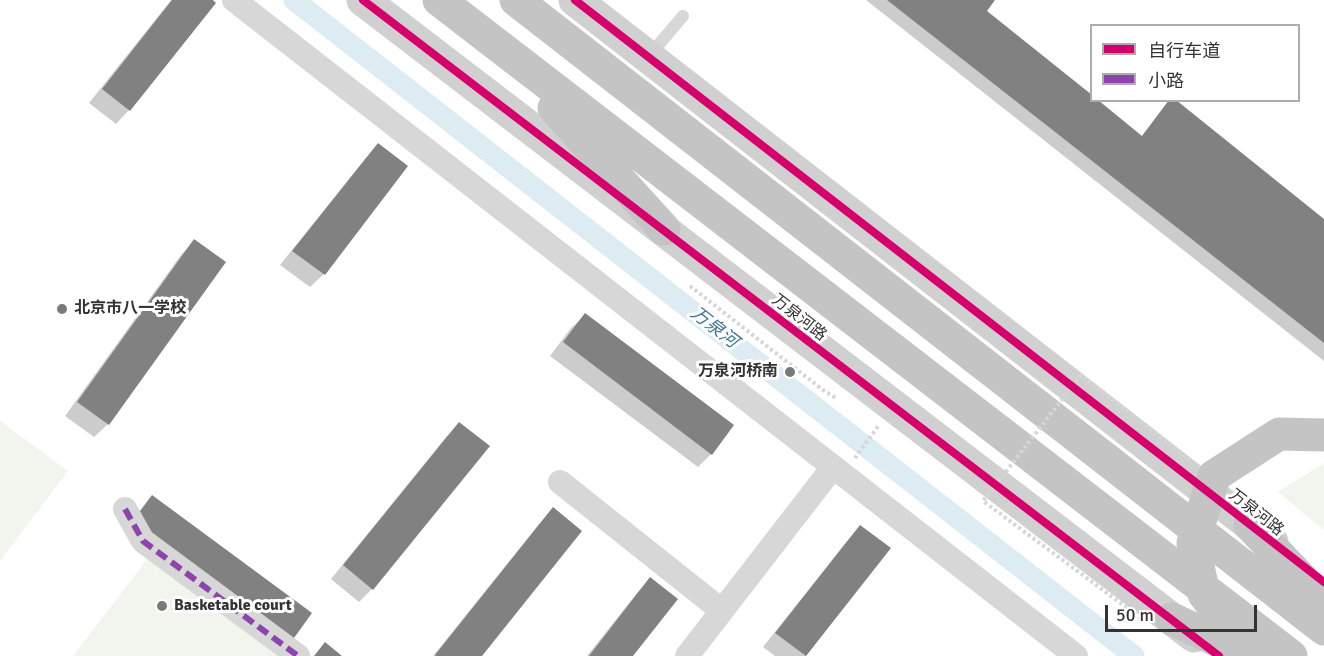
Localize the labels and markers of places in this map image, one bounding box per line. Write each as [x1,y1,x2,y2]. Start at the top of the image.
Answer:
place label: 北京市八一学校 [74,299,186,319]
marker: 北京市八一学校 [55,302,69,316]
place label: 万泉河桥南 [698,362,778,382]
marker: 万泉河桥南 [783,365,797,379]
place label: Basketable court [174,596,292,616]
marker: Basketable court [155,599,169,613]

